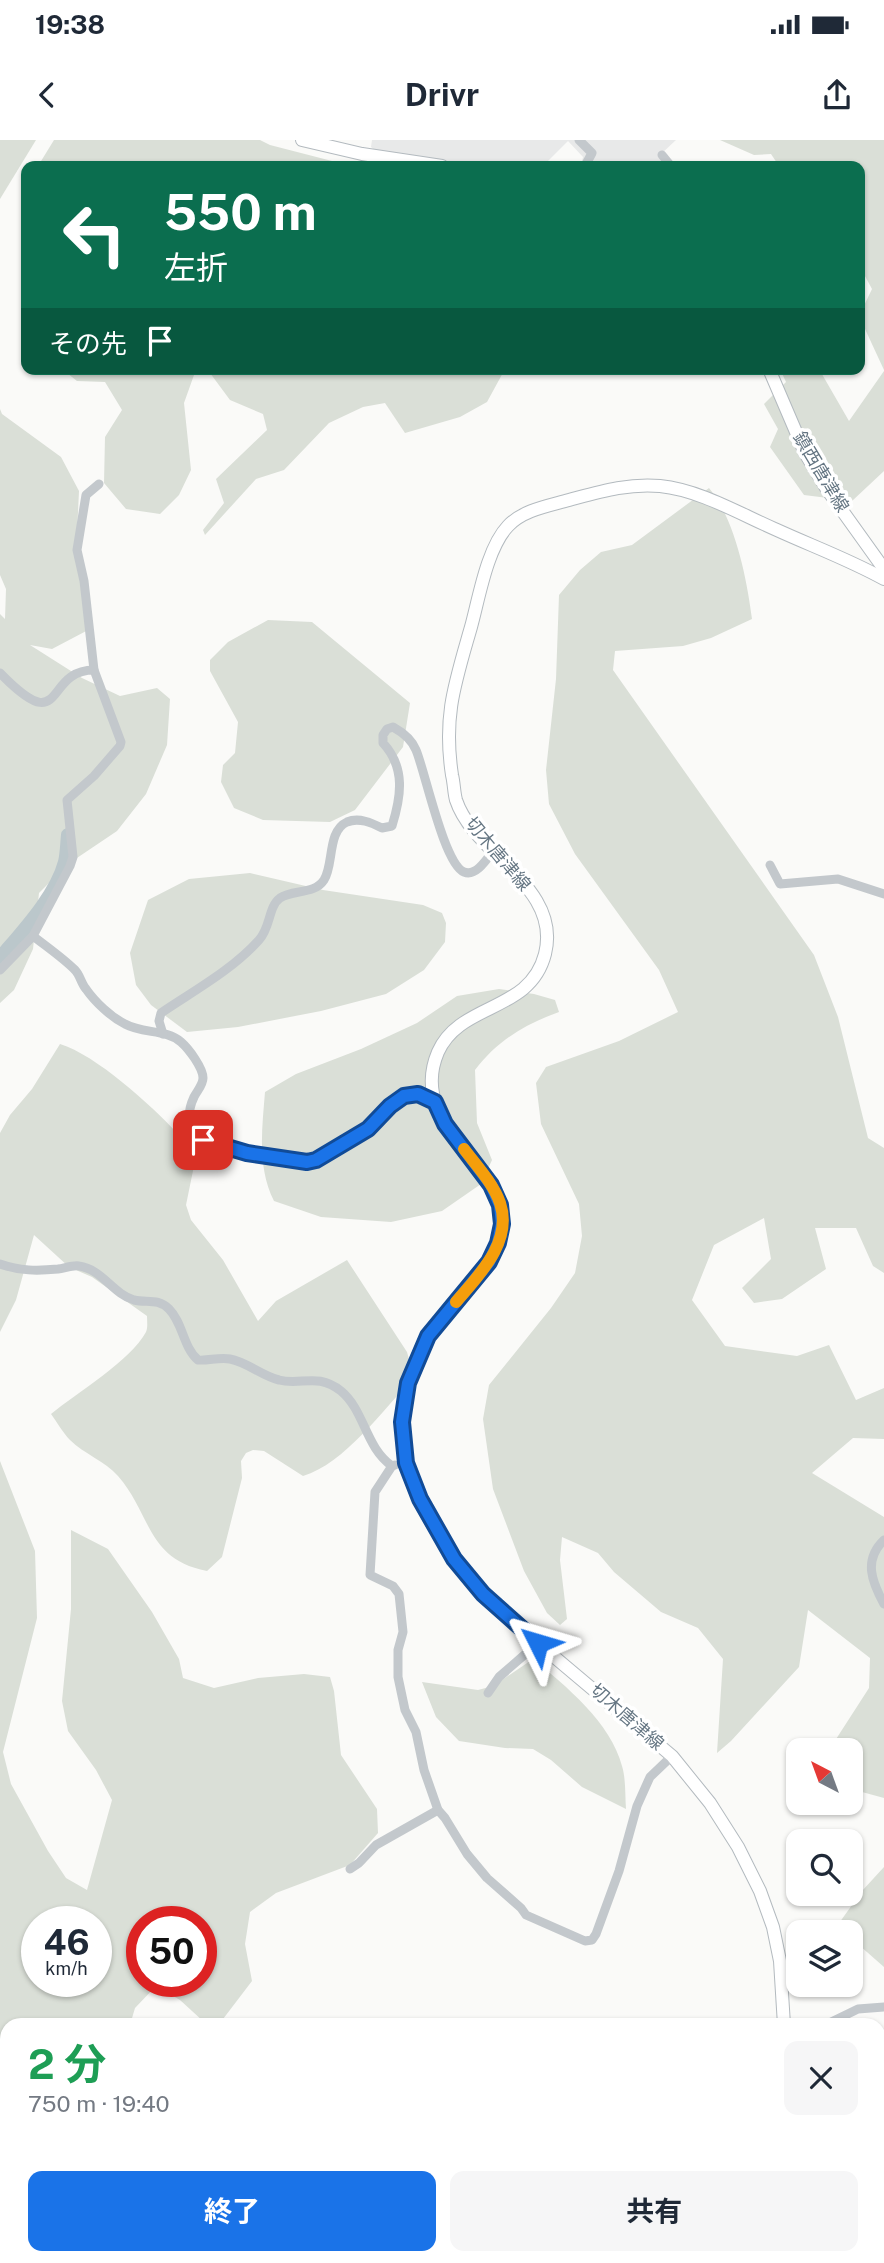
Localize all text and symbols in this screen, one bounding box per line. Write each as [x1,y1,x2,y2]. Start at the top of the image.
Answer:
text: 19:38 [35,9,105,40]
icon: back [28,76,66,114]
text: Drivr [405,76,479,113]
icon: share [818,76,856,114]
text: 550 m [164,183,317,241]
icon: left [49,189,140,280]
text: 左折 [164,249,228,286]
icon: arrive [141,322,179,360]
text: その先 [49,328,127,359]
street label: 鎮西唐津線 [789,428,854,516]
street label: 切木唐津線 [461,812,535,895]
pin [173,1110,233,1170]
icon: arrive [184,1121,222,1159]
position arrow [501,1606,575,1680]
street label: 切木唐津線 [586,1679,668,1754]
north arrow [786,1738,863,1815]
map controls [786,1738,863,1997]
button: search [786,1829,863,1906]
speed limit sign: 50 [126,1906,217,1997]
button: layers [786,1920,863,1997]
text: 46 [43,1922,90,1963]
text: km/h [45,1958,88,1979]
text: 2 分 [28,2039,106,2088]
button: close [784,2041,858,2115]
text: 750 m · 19:40 [28,2090,170,2117]
button: 終了 [28,2171,436,2251]
button: 共有 [450,2171,858,2251]

